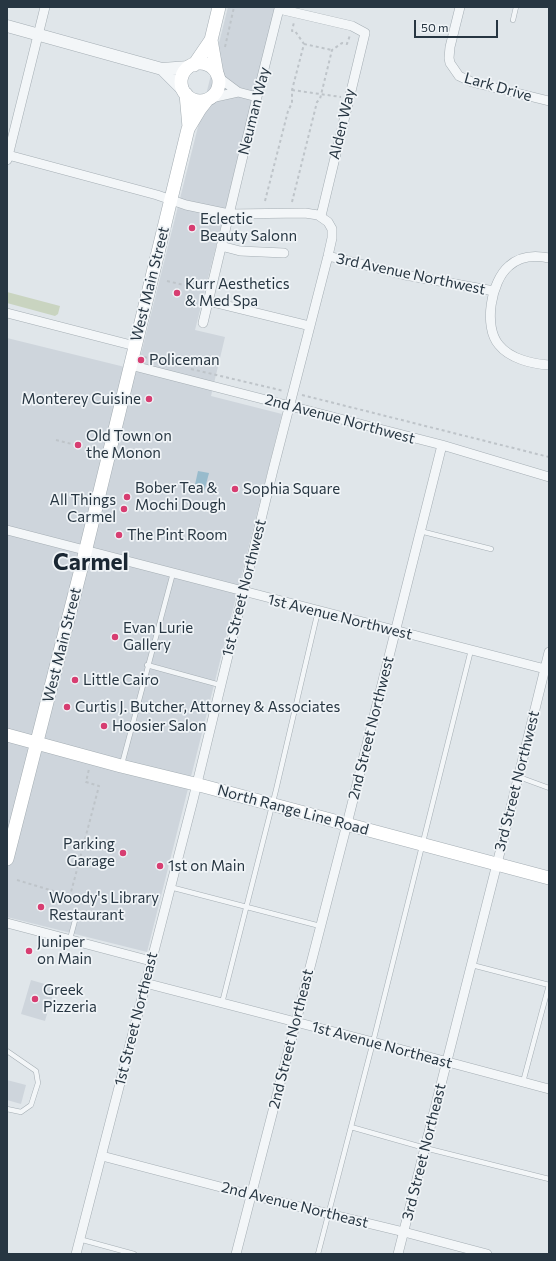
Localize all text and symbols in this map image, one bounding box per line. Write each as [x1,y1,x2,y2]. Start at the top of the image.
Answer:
scale bar [416,12,500,38]
text: 50 m [421,20,449,34]
street label: Neuman Way [234,65,274,157]
street label: Lark Drive [462,69,534,105]
street label: Alden Way [325,87,359,161]
place label: Eclectic Beauty Salonn [200,210,297,245]
marker: Eclectic Beauty Salonn [187,223,197,233]
street label: West Main Street [127,225,173,343]
street label: 3rd Avenue Northwest [335,249,487,299]
place label: Kurr Aesthetics & Med Spa [185,275,290,310]
marker: Kurr Aesthetics & Med Spa [172,288,182,298]
place label: Policeman [149,351,220,369]
marker: Policeman [136,355,146,365]
place label: Monterey Cuisine [21,390,141,408]
street label: 2nd Avenue Northwest [263,390,417,448]
marker: Monterey Cuisine [144,394,154,404]
place label: Old Town on the Monon [86,427,172,462]
marker: Old Town on the Monon [73,440,83,450]
place label: Bober Tea & Mochi Dough [135,479,226,514]
place label: Sophia Square [243,480,340,498]
marker: Sophia Square [230,484,240,494]
place label: All Things Carmel [50,491,116,526]
marker: Bober Tea & Mochi Dough [122,492,132,502]
marker: All Things Carmel [119,504,129,514]
street label: 1st Street Northwest [218,517,270,659]
place label: The Pint Room [127,526,227,544]
marker: The Pint Room [114,530,124,540]
district label: Carmel [53,548,129,576]
street label: West Main Street [39,586,85,704]
street label: 1st Avenue Northwest [266,590,414,644]
place label: Evan Lurie Gallery [123,619,193,654]
marker: Evan Lurie Gallery [110,632,120,642]
street label: 2nd Street Northwest [344,654,398,802]
place label: Little Cairo [83,671,159,689]
marker: Little Cairo [70,675,80,685]
place label: Curtis J. Butcher, Attorney & Associates [75,698,340,716]
marker: Curtis J. Butcher, Attorney & Associates [62,702,72,712]
street label: 3rd Street Northwest [491,709,543,853]
place label: Hoosier Salon [112,717,206,735]
marker: Hoosier Salon [99,721,109,731]
street label: North Range Line Road [215,781,371,839]
place label: Parking Garage [63,835,115,870]
marker: Parking Garage [118,848,128,858]
place label: 1st on Main [168,857,245,875]
marker: 1st on Main [155,861,165,871]
place label: Woody's Library Restaurant [49,889,159,924]
marker: Woody's Library Restaurant [36,902,46,912]
place label: Juniper on Main [37,933,92,968]
marker: Juniper on Main [24,946,34,956]
street label: 1st Street Northeast [111,950,161,1088]
street label: 2nd Street Northeast [265,967,317,1111]
place label: Greek Pizzeria [43,981,97,1016]
marker: Greek Pizzeria [30,994,40,1004]
street label: 1st Avenue Northeast [310,1018,454,1072]
street label: 3rd Street Northeast [398,1082,450,1222]
street label: 2nd Avenue Northeast [220,1178,370,1232]

